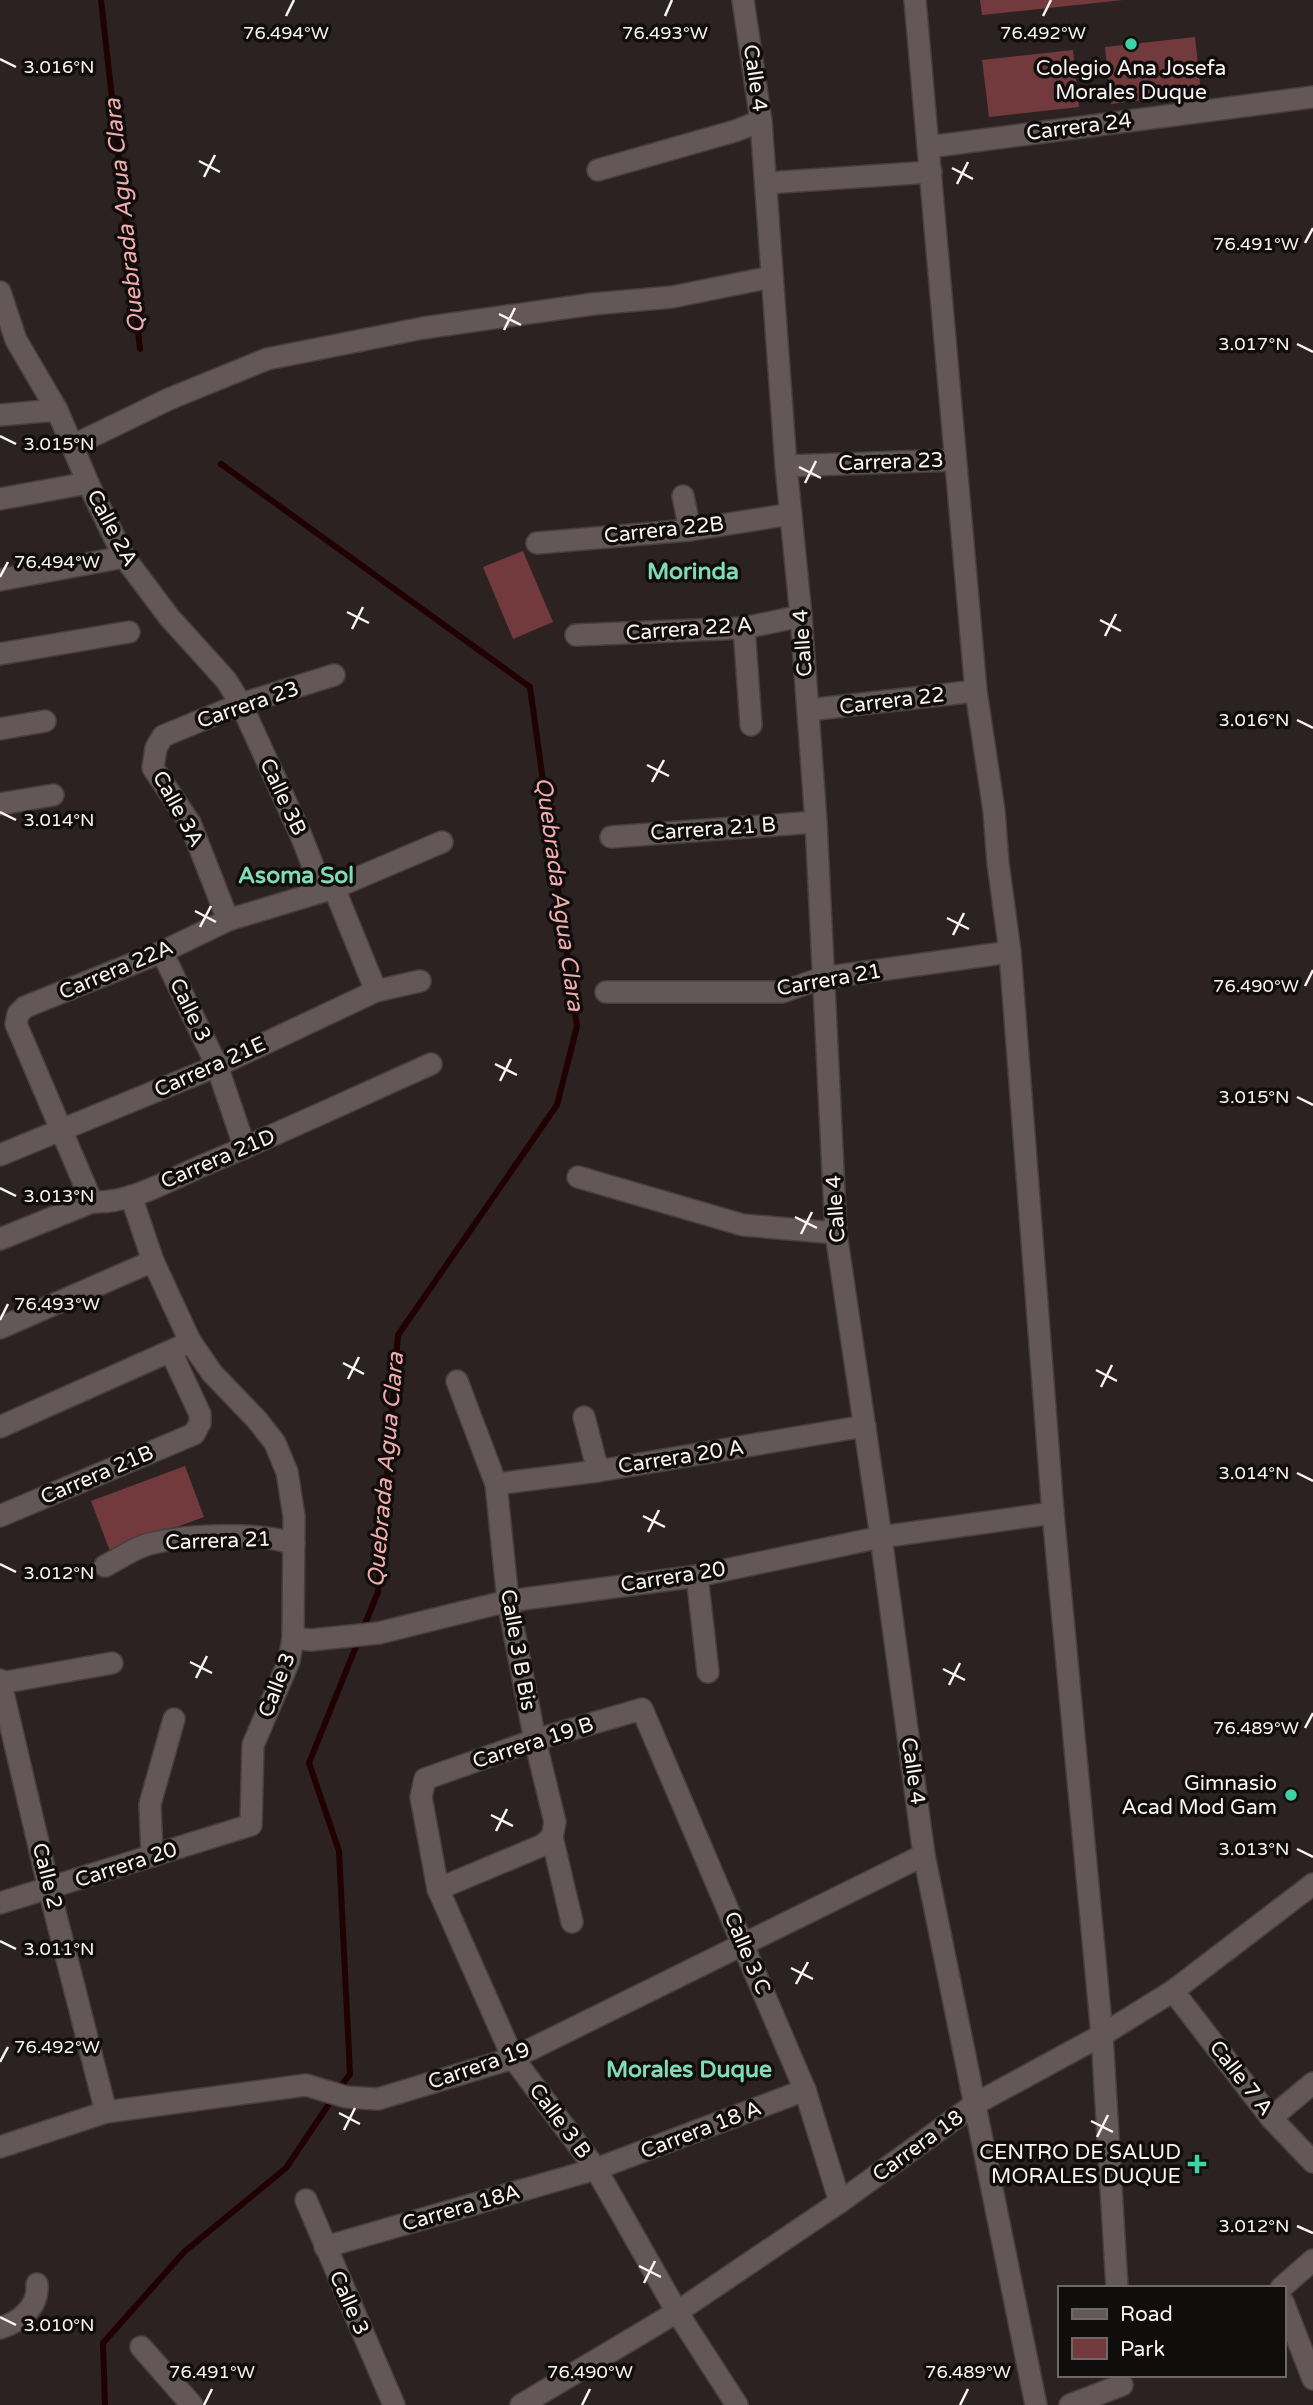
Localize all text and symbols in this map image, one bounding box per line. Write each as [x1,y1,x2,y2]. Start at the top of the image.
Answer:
text: 76.494°W [243,22,329,44]
text: 76.493°W [622,22,708,44]
text: 76.492°W [1000,22,1086,44]
marker: Colegio Ana Josefa Morales Duque [1123,36,1139,52]
street label: Calle 4 [738,43,772,113]
text: 3.016°N [24,56,94,78]
place label: Colegio Ana Josefa Morales Duque [1036,56,1226,105]
water label: Quebrada Agua Clara [99,96,151,335]
street label: Carrera 24 [1025,108,1133,146]
text: 76.491°W [1213,233,1299,255]
text: 3.017°N [1218,333,1290,355]
text: 3.015°N [24,433,94,455]
street label: Carrera 23 [838,448,944,476]
street label: Calle 2A [81,485,143,571]
street label: Carrera 22B [603,511,725,549]
text: 76.494°W [14,551,100,573]
district label: Morinda [647,558,739,586]
street label: Calle 4 [788,609,818,677]
street label: Carrera 22 A [625,612,753,646]
street label: Carrera 23 [194,676,302,734]
street label: Carrera 22 [838,682,946,720]
text: 3.016°N [1219,709,1289,731]
street label: Calle 3B [254,755,312,839]
street label: Calle 3A [147,767,209,851]
water label: Quebrada Agua Clara [529,775,589,1014]
text: 3.014°N [23,809,95,831]
street label: Carrera 21 B [649,812,777,846]
district label: Asoma Sol [238,862,354,890]
street label: Carrera 22A [55,935,177,1005]
street label: Carrera 21 [775,959,883,1001]
street label: Calle 3 [164,974,216,1046]
text: 76.490°W [1213,975,1299,997]
street label: Carrera 21E [150,1031,270,1103]
text: 3.015°N [1219,1086,1289,1108]
street label: Carrera 21D [157,1124,279,1194]
street label: Calle 4 [821,1175,851,1243]
text: 3.013°N [23,1185,95,1207]
text: 76.493°W [14,1293,100,1315]
water label: Quebrada Agua Clara [362,1350,410,1589]
street label: Carrera 20 A [616,1435,746,1479]
street label: Carrera 21B [37,1440,157,1510]
text: 3.014°N [1218,1462,1290,1484]
street label: Carrera 21 [165,1527,271,1555]
street label: Carrera 20 [619,1556,727,1598]
text: 3.012°N [23,1562,95,1584]
street label: Calle 3 B Bis [495,1587,541,1713]
street label: Calle 3 [253,1649,301,1721]
street label: Carrera 19 B [469,1712,597,1774]
text: 76.489°W [1213,1717,1299,1739]
street label: Calle 4 [896,1736,930,1806]
place label: Gimnasio Acad Mod Gam [1121,1771,1277,1820]
marker: Gimnasio Acad Mod Gam [1283,1787,1299,1803]
street label: Carrera 20 [72,1837,180,1893]
text: 3.013°N [1218,1838,1290,1860]
street label: Calle 2 [27,1840,67,1912]
street label: Calle 3 C [718,1908,776,1998]
text: 3.011°N [23,1938,95,1960]
street label: Calle 7 A [1204,2035,1278,2121]
text: 76.492°W [14,2036,100,2058]
street label: Carrera 19 [425,2037,533,2095]
district label: Morales Duque [606,2056,772,2084]
street label: Calle 3 B [524,2079,596,2163]
street label: Carrera 18 A [637,2096,765,2164]
street label: Carrera 18 [868,2105,968,2187]
place label: CENTRO DE SALUD MORALES DUQUE [979,2140,1181,2189]
marker: CENTRO DE SALUD MORALES DUQUE [1187,2154,1207,2174]
street label: Carrera 18A [399,2179,523,2237]
text: 3.012°N [1218,2215,1290,2237]
street label: Calle 3 [324,2267,374,2339]
legend [1058,2286,1285,2377]
text: Road [1120,2302,1173,2327]
text: 3.010°N [23,2314,95,2336]
text: Park [1120,2337,1165,2362]
text: 76.491°W [169,2361,255,2383]
text: 76.490°W [547,2361,633,2383]
text: 76.489°W [925,2361,1011,2383]

